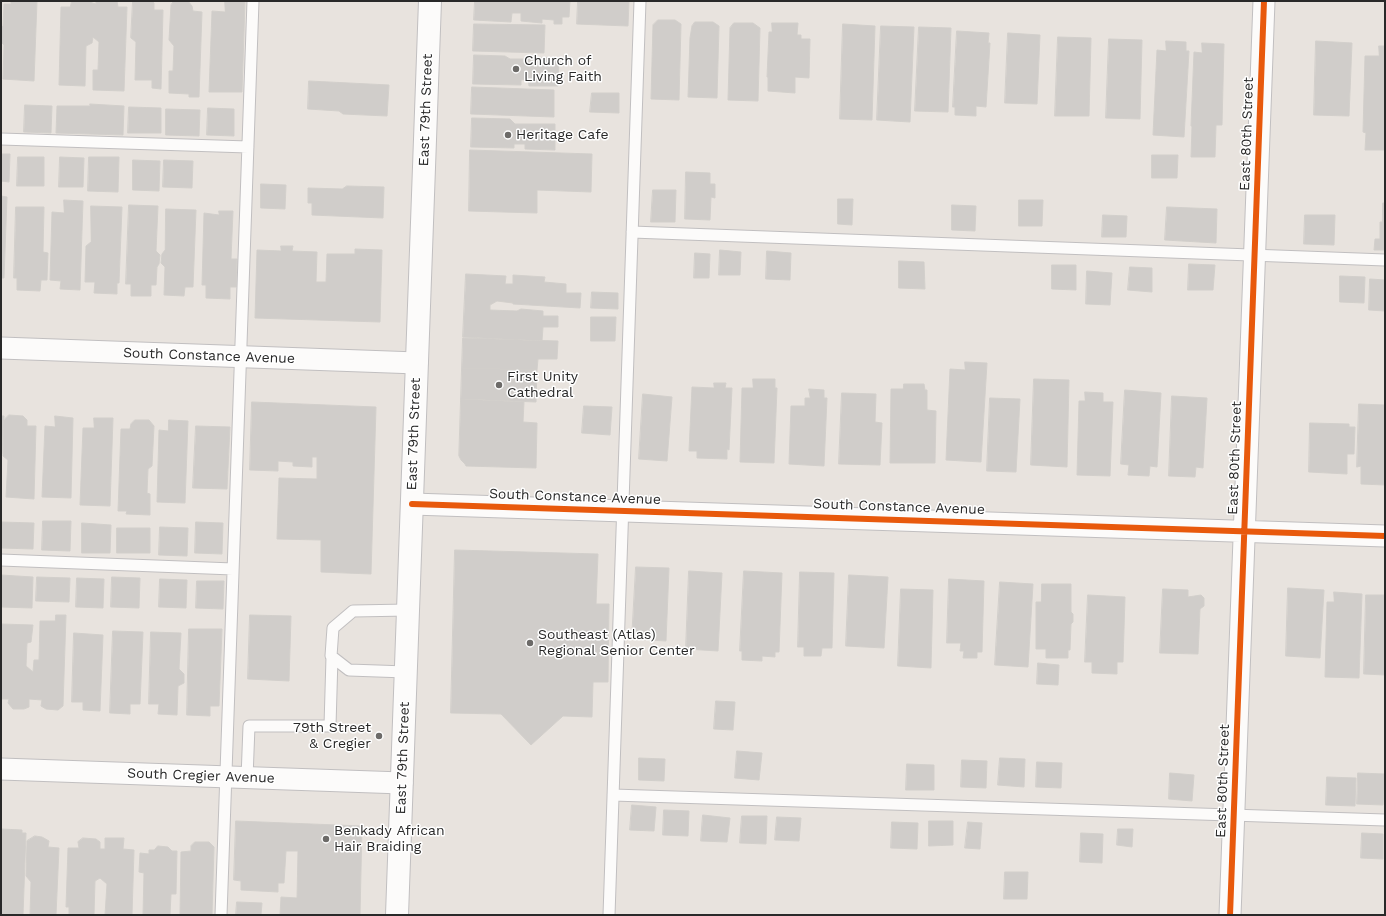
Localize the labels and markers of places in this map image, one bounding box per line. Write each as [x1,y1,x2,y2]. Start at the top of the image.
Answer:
place label: Church of Living Faith [524,53,602,86]
marker: Church of Living Faith [511,64,521,74]
place label: Heritage Cafe [516,127,609,143]
marker: Heritage Cafe [503,130,513,140]
place label: First Unity Cathedral [507,369,578,402]
marker: First Unity Cathedral [494,380,504,390]
place label: Southeast (Atlas) Regional Senior Center [538,627,695,660]
marker: Southeast (Atlas) Regional Senior Center [525,638,535,648]
place label: 79th Street & Cregier [293,720,371,752]
marker: 79th Street & Cregier [374,731,384,741]
place label: Benkady African Hair Braiding [334,823,445,856]
marker: Benkady African Hair Braiding [321,834,331,844]

